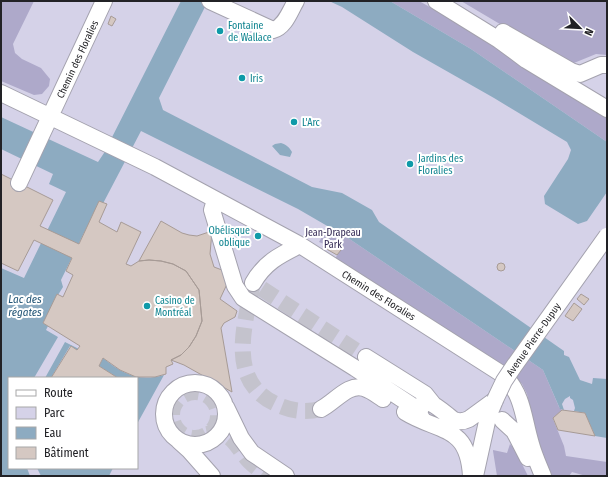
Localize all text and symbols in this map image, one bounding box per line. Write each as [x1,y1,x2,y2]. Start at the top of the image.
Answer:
north arrow [560,8,600,48]
street label: Chemin des Floralies [55,19,101,100]
place label: Fontaine de Wallace [228,20,272,44]
marker: Fontaine de Wallace [215,26,225,36]
text: N [581,26,596,38]
marker: Iris [237,73,247,83]
place label: Iris [250,73,263,85]
marker: L'Arc [289,117,299,127]
place label: L'Arc [302,117,321,129]
place label: Jardins des Floralies [418,153,463,177]
marker: Jardins des Floralies [405,159,415,169]
place label: Obélisque oblique [209,225,250,249]
park label: Jean-Drapeau Park [305,227,361,251]
marker: Obélisque oblique [253,231,263,241]
street label: Chemin des Floralies [339,268,417,323]
water label: Lac des régates [8,293,42,319]
place label: Casino de Montréal [155,295,195,319]
street label: Avenue Pierre-Dupuy [504,300,564,378]
marker: Casino de Montréal [142,301,152,311]
legend [8,377,138,469]
text: Route [44,386,73,400]
text: Parc [44,406,65,420]
text: Eau [44,426,62,440]
text: Bâtiment [44,446,89,460]

